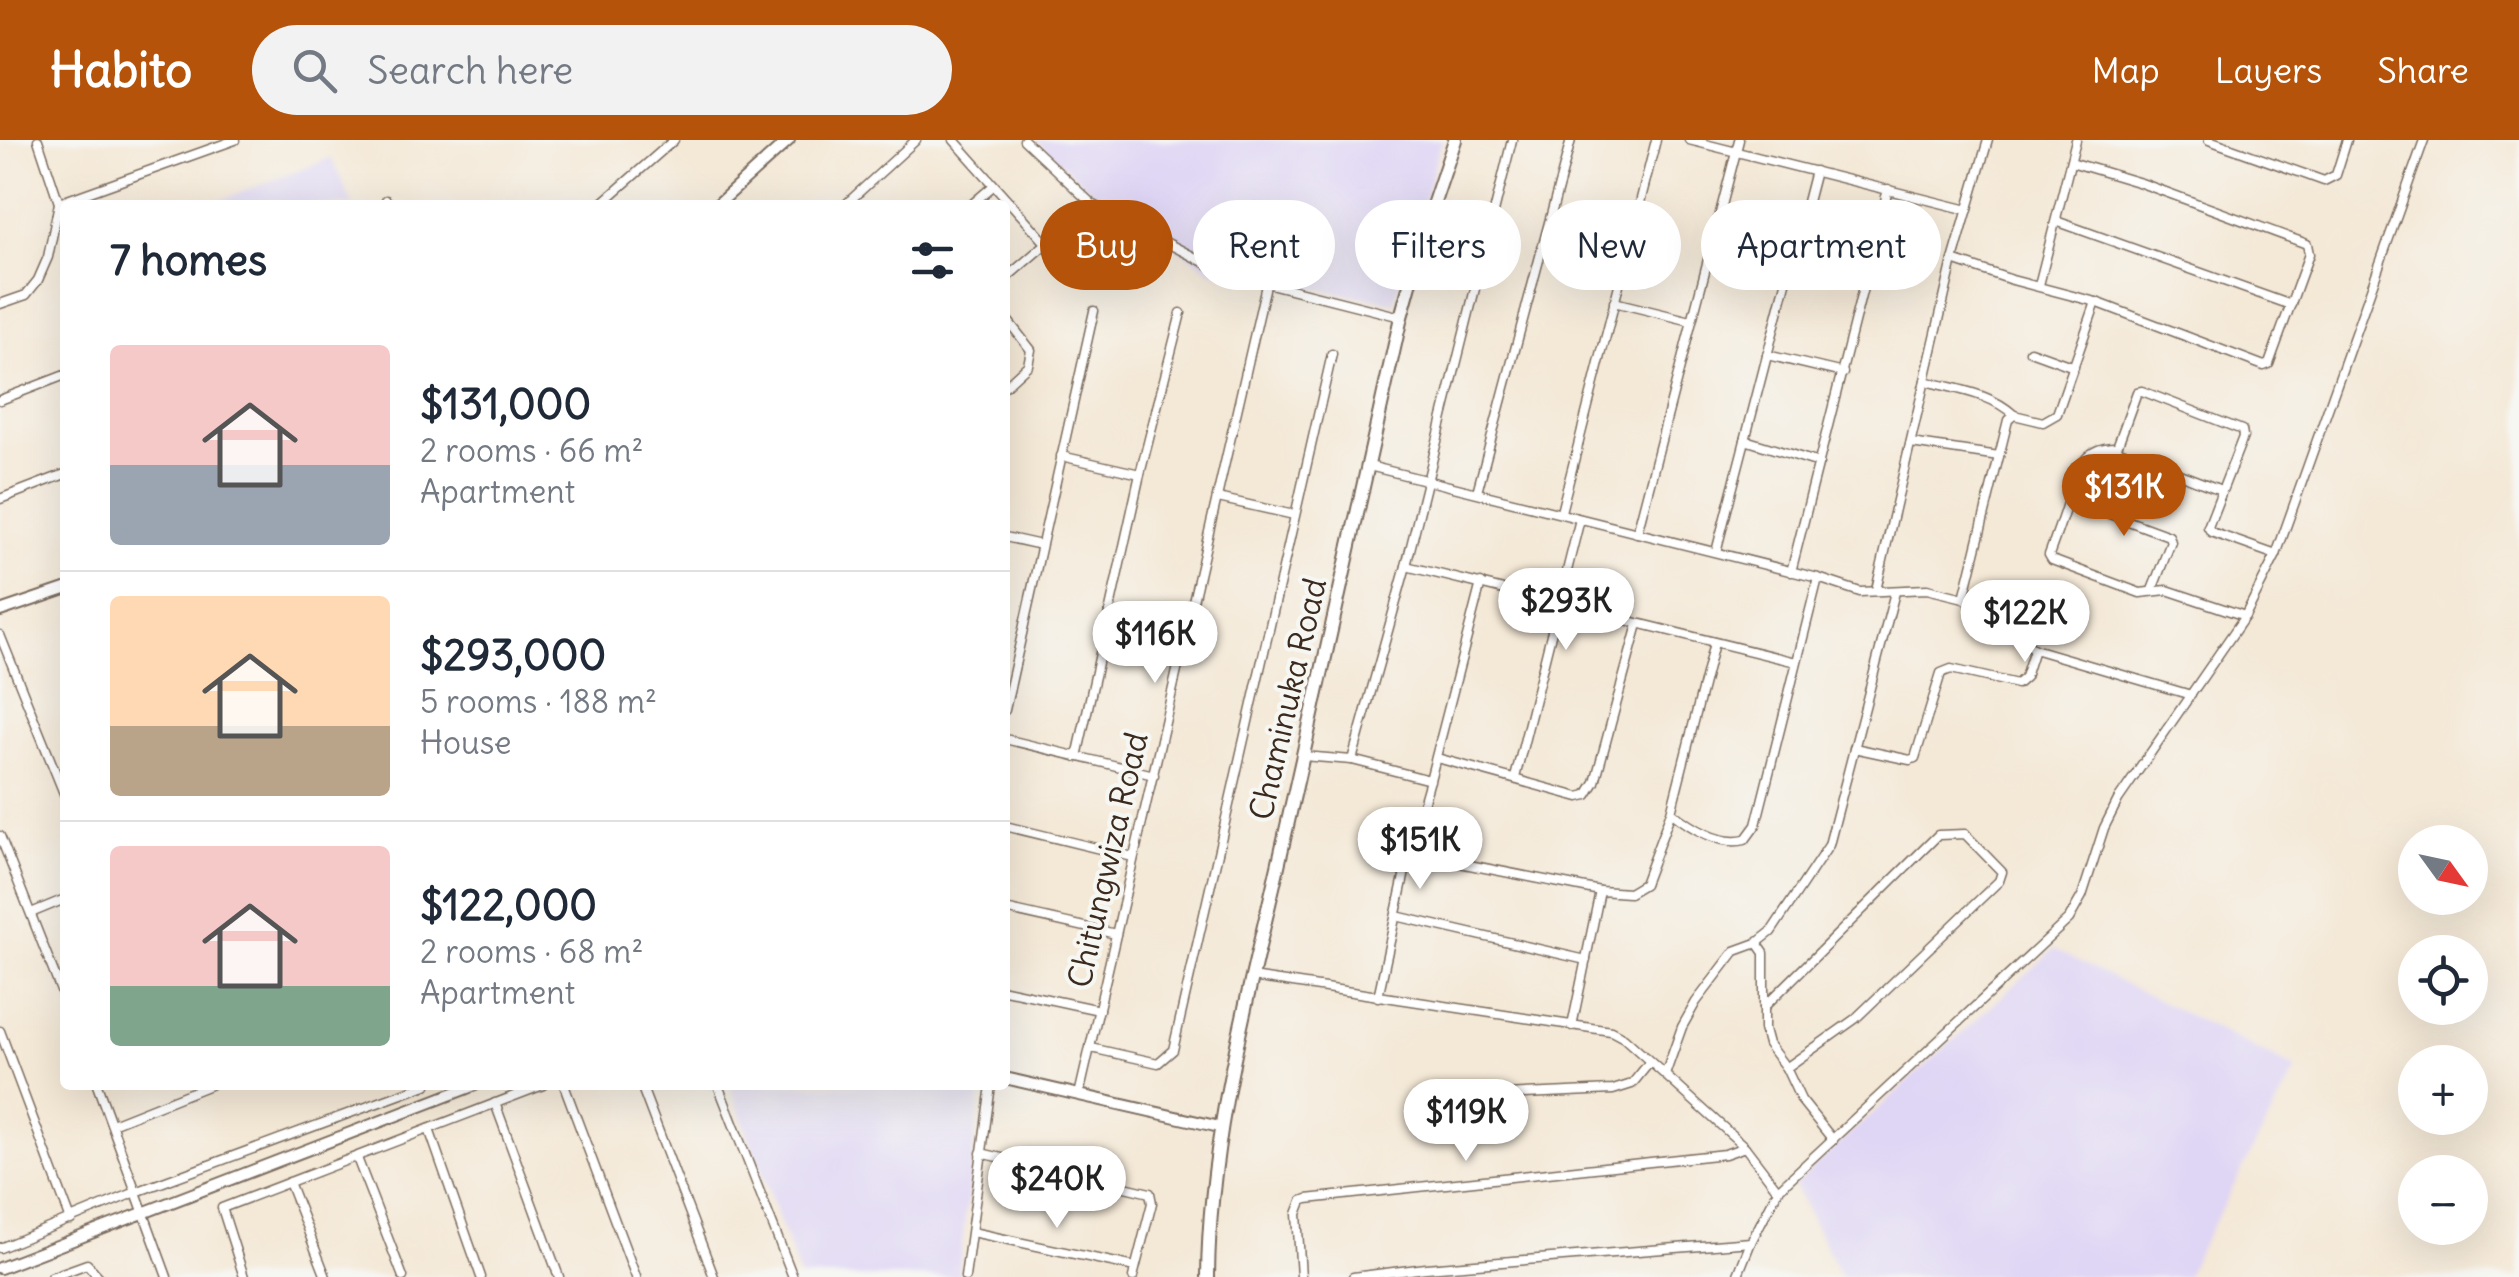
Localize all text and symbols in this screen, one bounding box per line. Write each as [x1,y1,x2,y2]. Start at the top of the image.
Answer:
search box [252,25,952,115]
text: Habito [50,40,192,100]
icon: search [287,43,342,98]
text: Search here [367,47,573,94]
text: Map [2092,48,2160,92]
text: Layers [2215,48,2322,92]
text: Share [2377,48,2469,92]
chip: Buy [1040,200,1173,290]
chip: Rent [1193,200,1335,290]
chip: Filters [1355,200,1521,290]
chip: New [1541,200,1681,290]
chip: Apartment [1701,200,1941,290]
icon: filters [905,233,960,288]
text: 7 homes [110,234,267,286]
text: $131,000 [420,378,591,430]
icon: home [190,385,310,505]
text: 2 rooms · 66 m² [420,430,643,471]
pin: $131K [2054,454,2194,539]
text: $131K [2084,466,2164,507]
text: Apartment [420,471,575,512]
pin: $293K [1496,568,1636,653]
street label: Chaminuka Road [1240,574,1335,824]
text: $293K [1520,580,1612,621]
pin: $122K [1955,580,2095,665]
text: $122K [1983,592,2067,633]
pin: $116K [1085,601,1225,686]
text: $116K [1115,613,1195,654]
text: $293,000 [420,629,606,681]
icon: home [190,636,310,756]
text: 5 rooms · 188 m² [420,681,657,722]
text: House [420,722,511,763]
street label: Chitungwiza Road [1058,728,1157,992]
pin: $151K [1350,807,1490,892]
text: $151K [1380,819,1460,860]
north arrow [2398,825,2488,915]
map controls [2398,825,2488,1245]
text: $122,000 [420,879,597,931]
icon: home [190,886,310,1006]
text: 2 rooms · 68 m² [420,931,643,972]
button: locate [2398,935,2488,1025]
text: Apartment [420,972,575,1013]
button: + [2398,1045,2488,1135]
pin: $119K [1396,1079,1536,1164]
text: $119K [1426,1091,1506,1132]
pin: $240K [987,1146,1127,1231]
button: − [2398,1155,2488,1245]
text: $240K [1010,1158,1104,1199]

